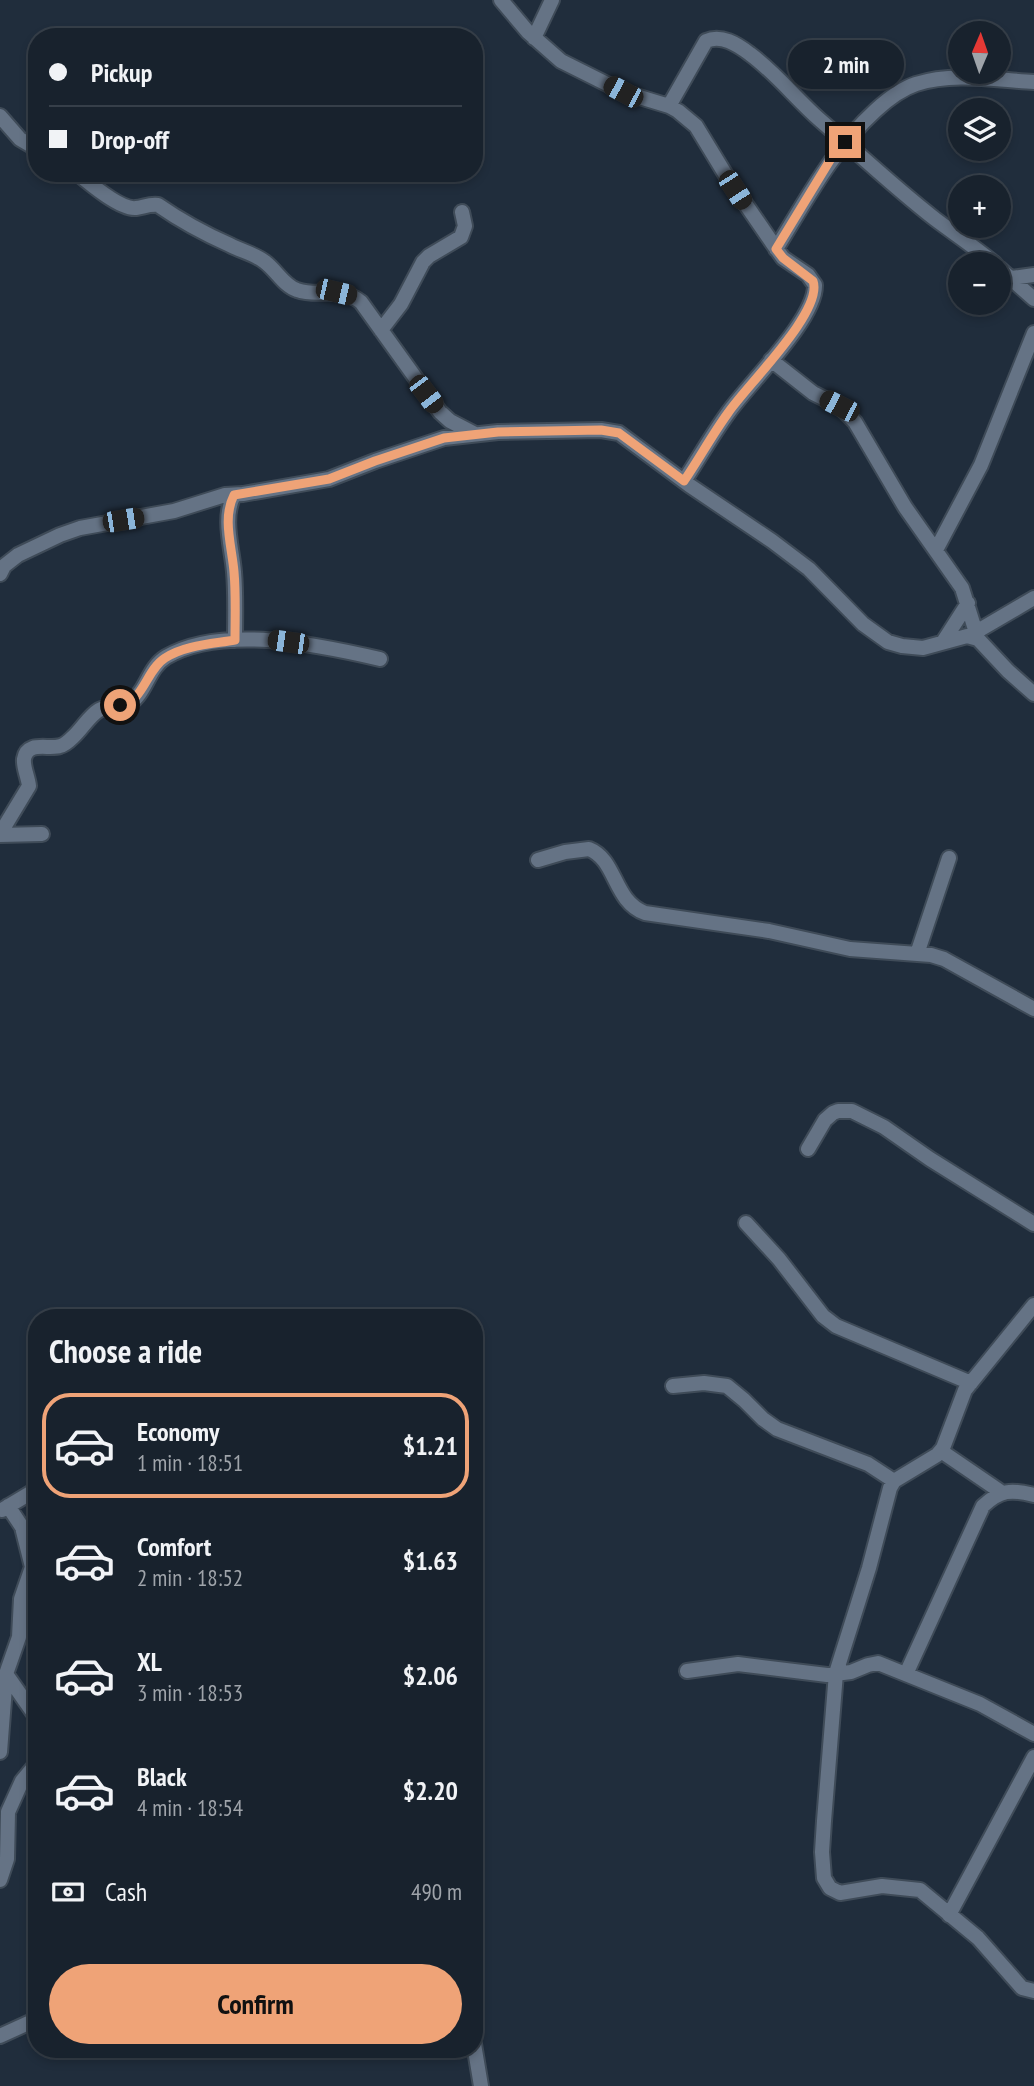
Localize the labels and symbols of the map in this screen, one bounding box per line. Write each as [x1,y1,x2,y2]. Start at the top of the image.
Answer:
north arrow [948,21,1012,84]
callout: 2 min [787,40,903,90]
car [600,73,647,111]
route end [829,126,861,158]
car [715,167,756,213]
car [314,277,359,307]
car [405,371,448,417]
car [816,387,863,425]
car [101,506,146,534]
car [266,629,311,655]
route start [104,689,136,721]

